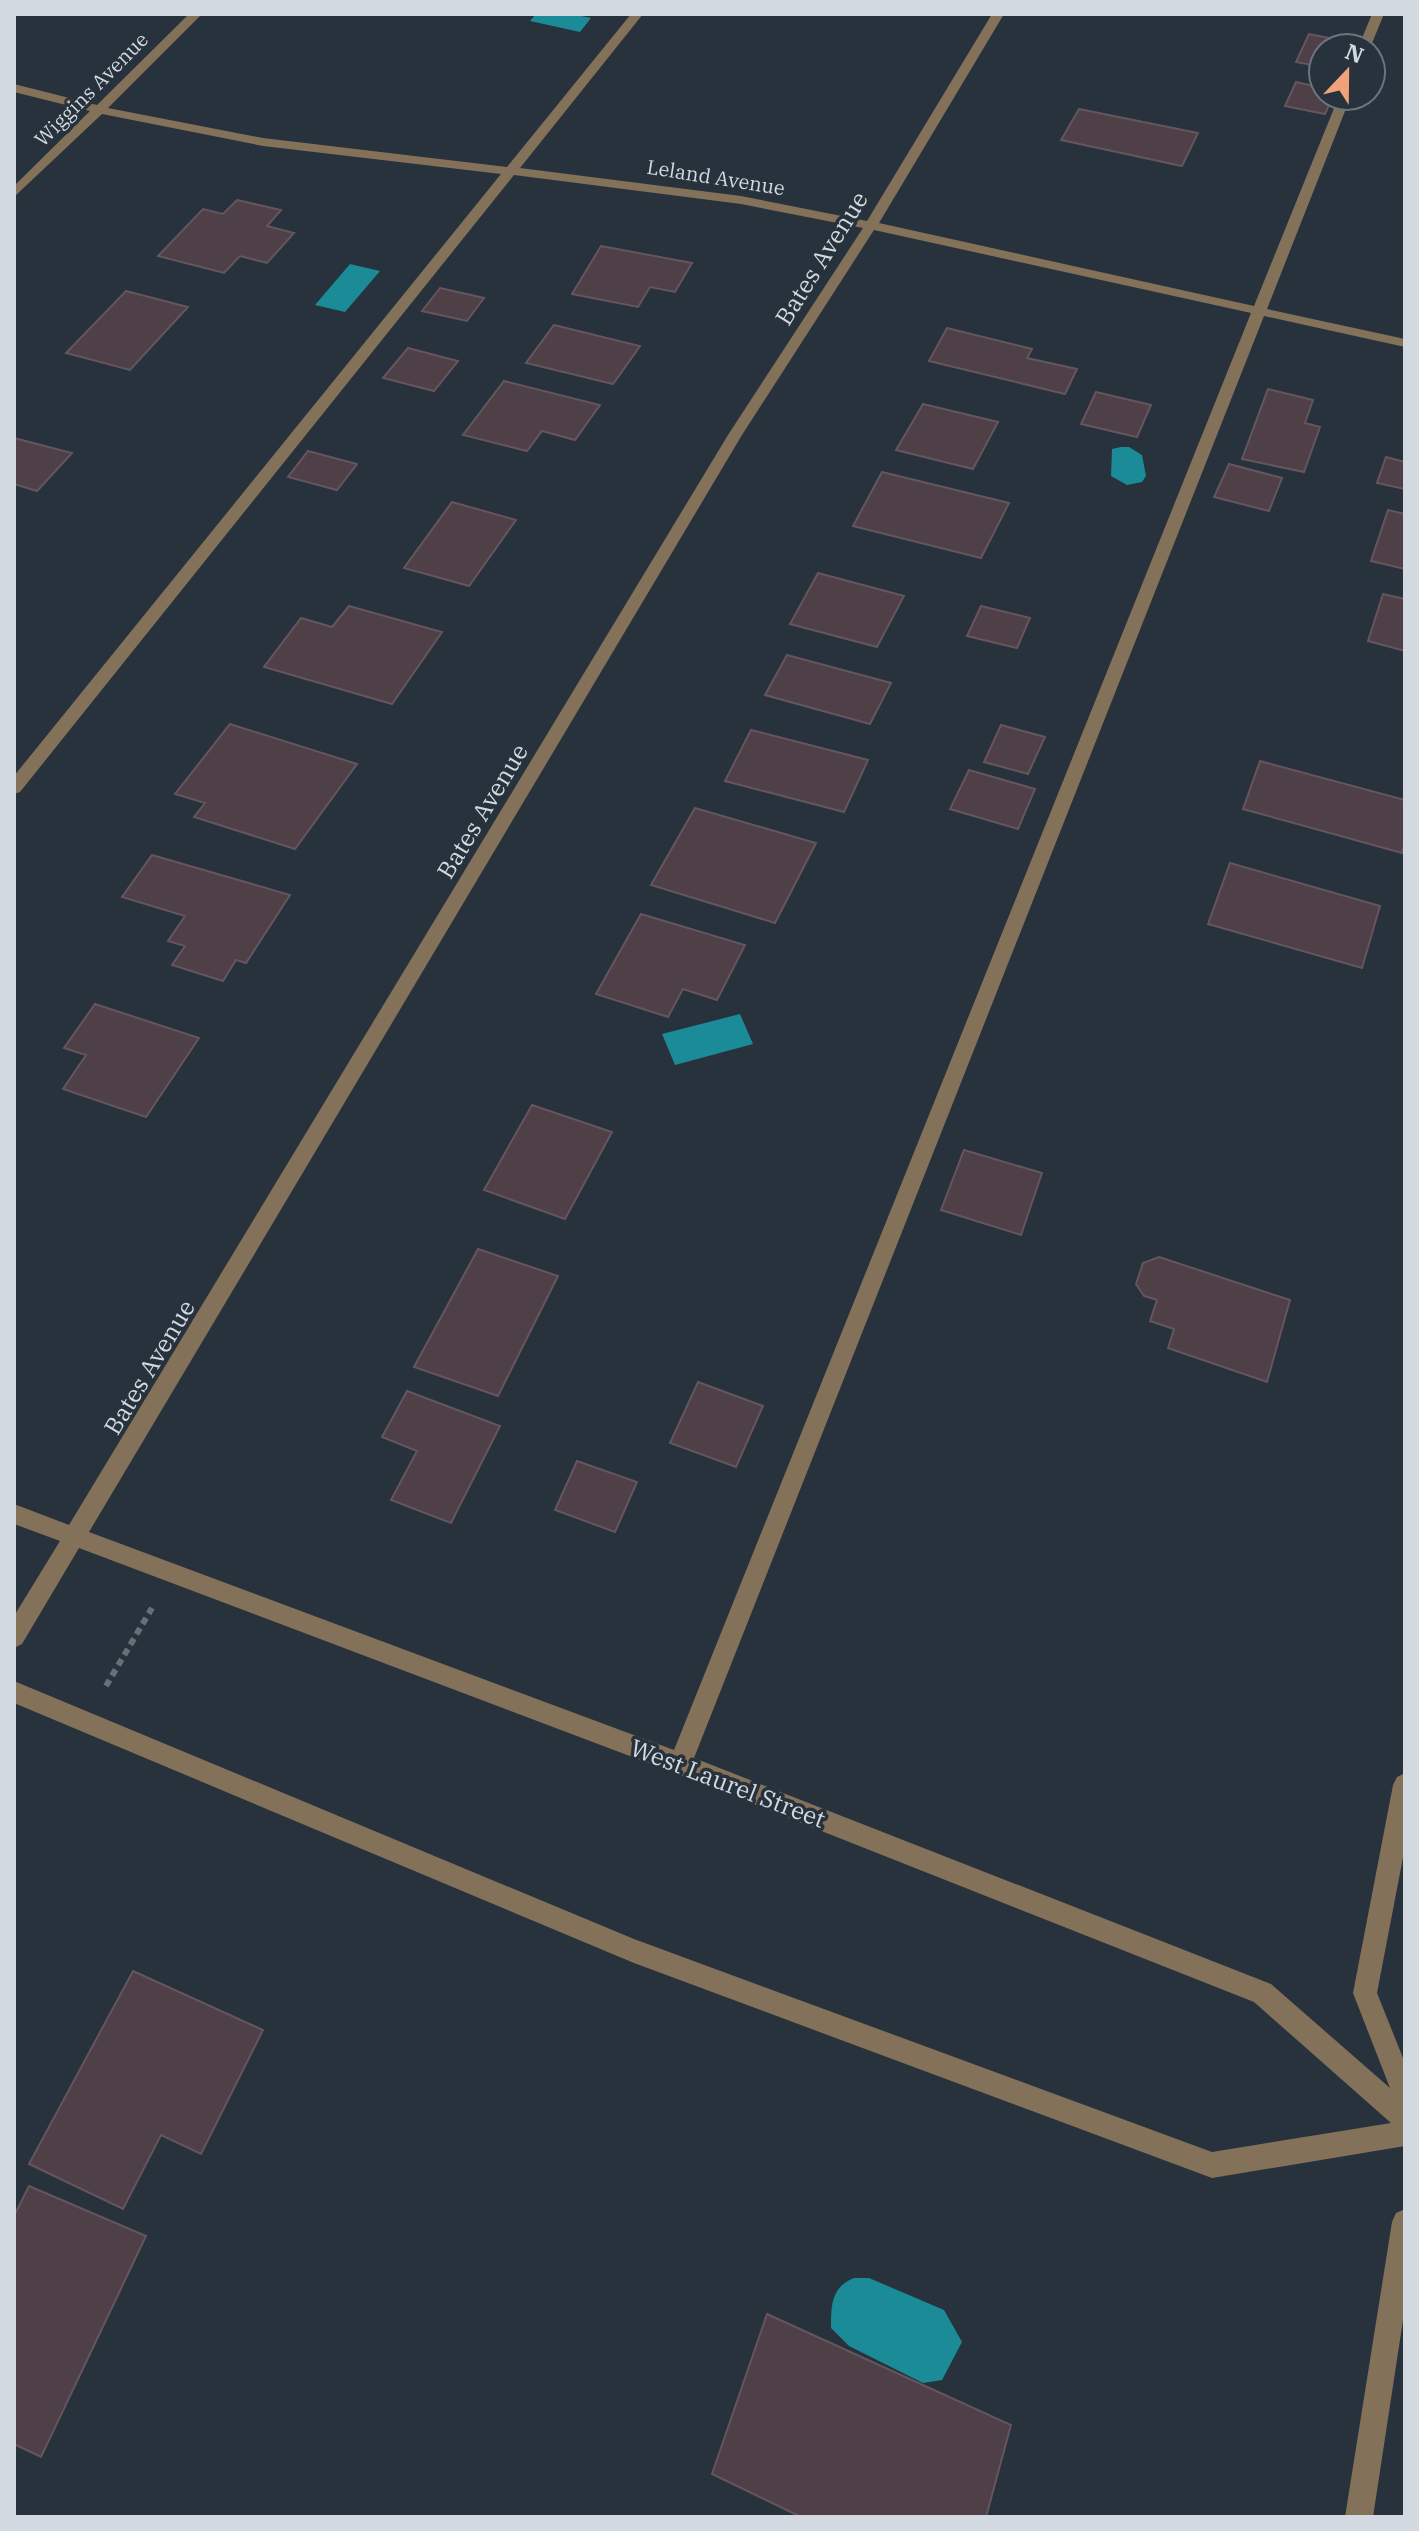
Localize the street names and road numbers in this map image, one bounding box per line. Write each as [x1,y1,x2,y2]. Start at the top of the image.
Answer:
street label: Wiggins Avenue [28,26,154,152]
street label: Leland Avenue [645,153,787,201]
street label: Bates Avenue [767,185,875,331]
street label: Bates Avenue [429,738,535,884]
street label: Bates Avenue [96,1294,202,1440]
street label: West Laurel Street [626,1731,830,1835]

